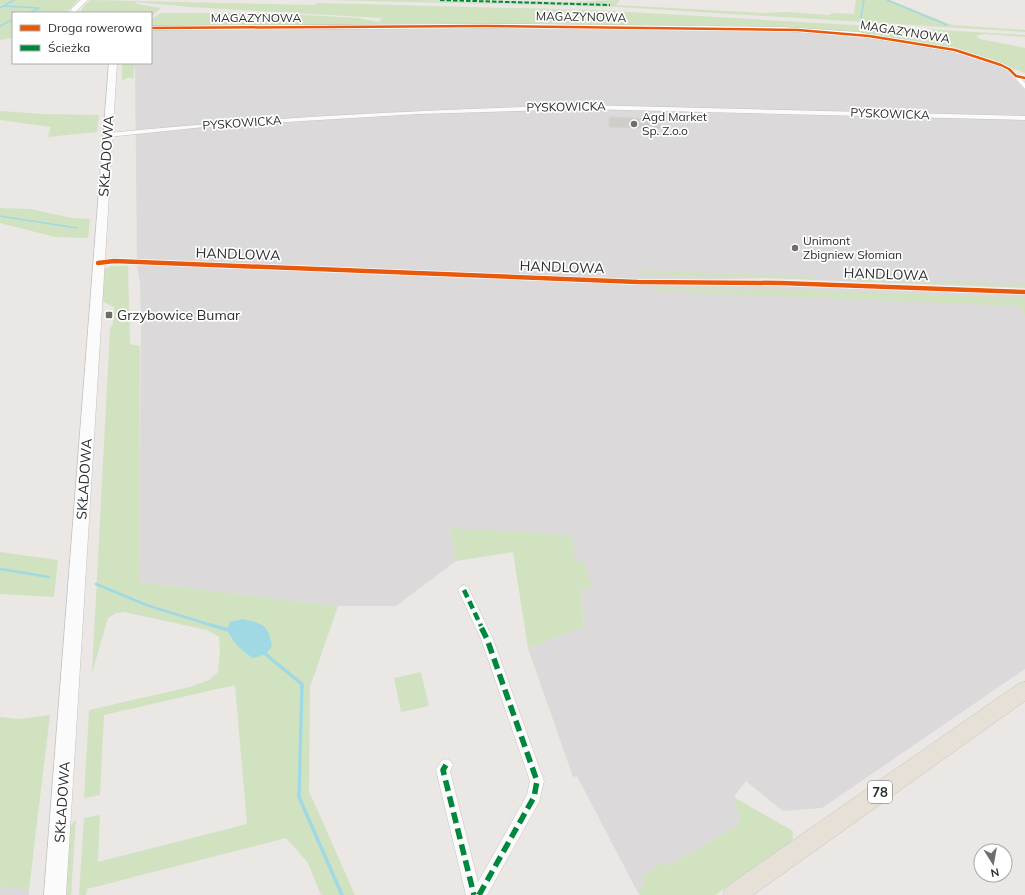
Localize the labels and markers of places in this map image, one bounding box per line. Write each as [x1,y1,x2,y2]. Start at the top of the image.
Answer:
place label: Agd Market Sp. Z.o.o [642,109,707,138]
marker: Agd Market Sp. Z.o.o [629,119,639,129]
place label: Unimont Zbigniew Słomian [803,233,902,262]
marker: Unimont Zbigniew Słomian [790,243,800,253]
place label: Grzybowice Bumar [117,306,241,324]
marker: Grzybowice Bumar [104,310,114,320]

